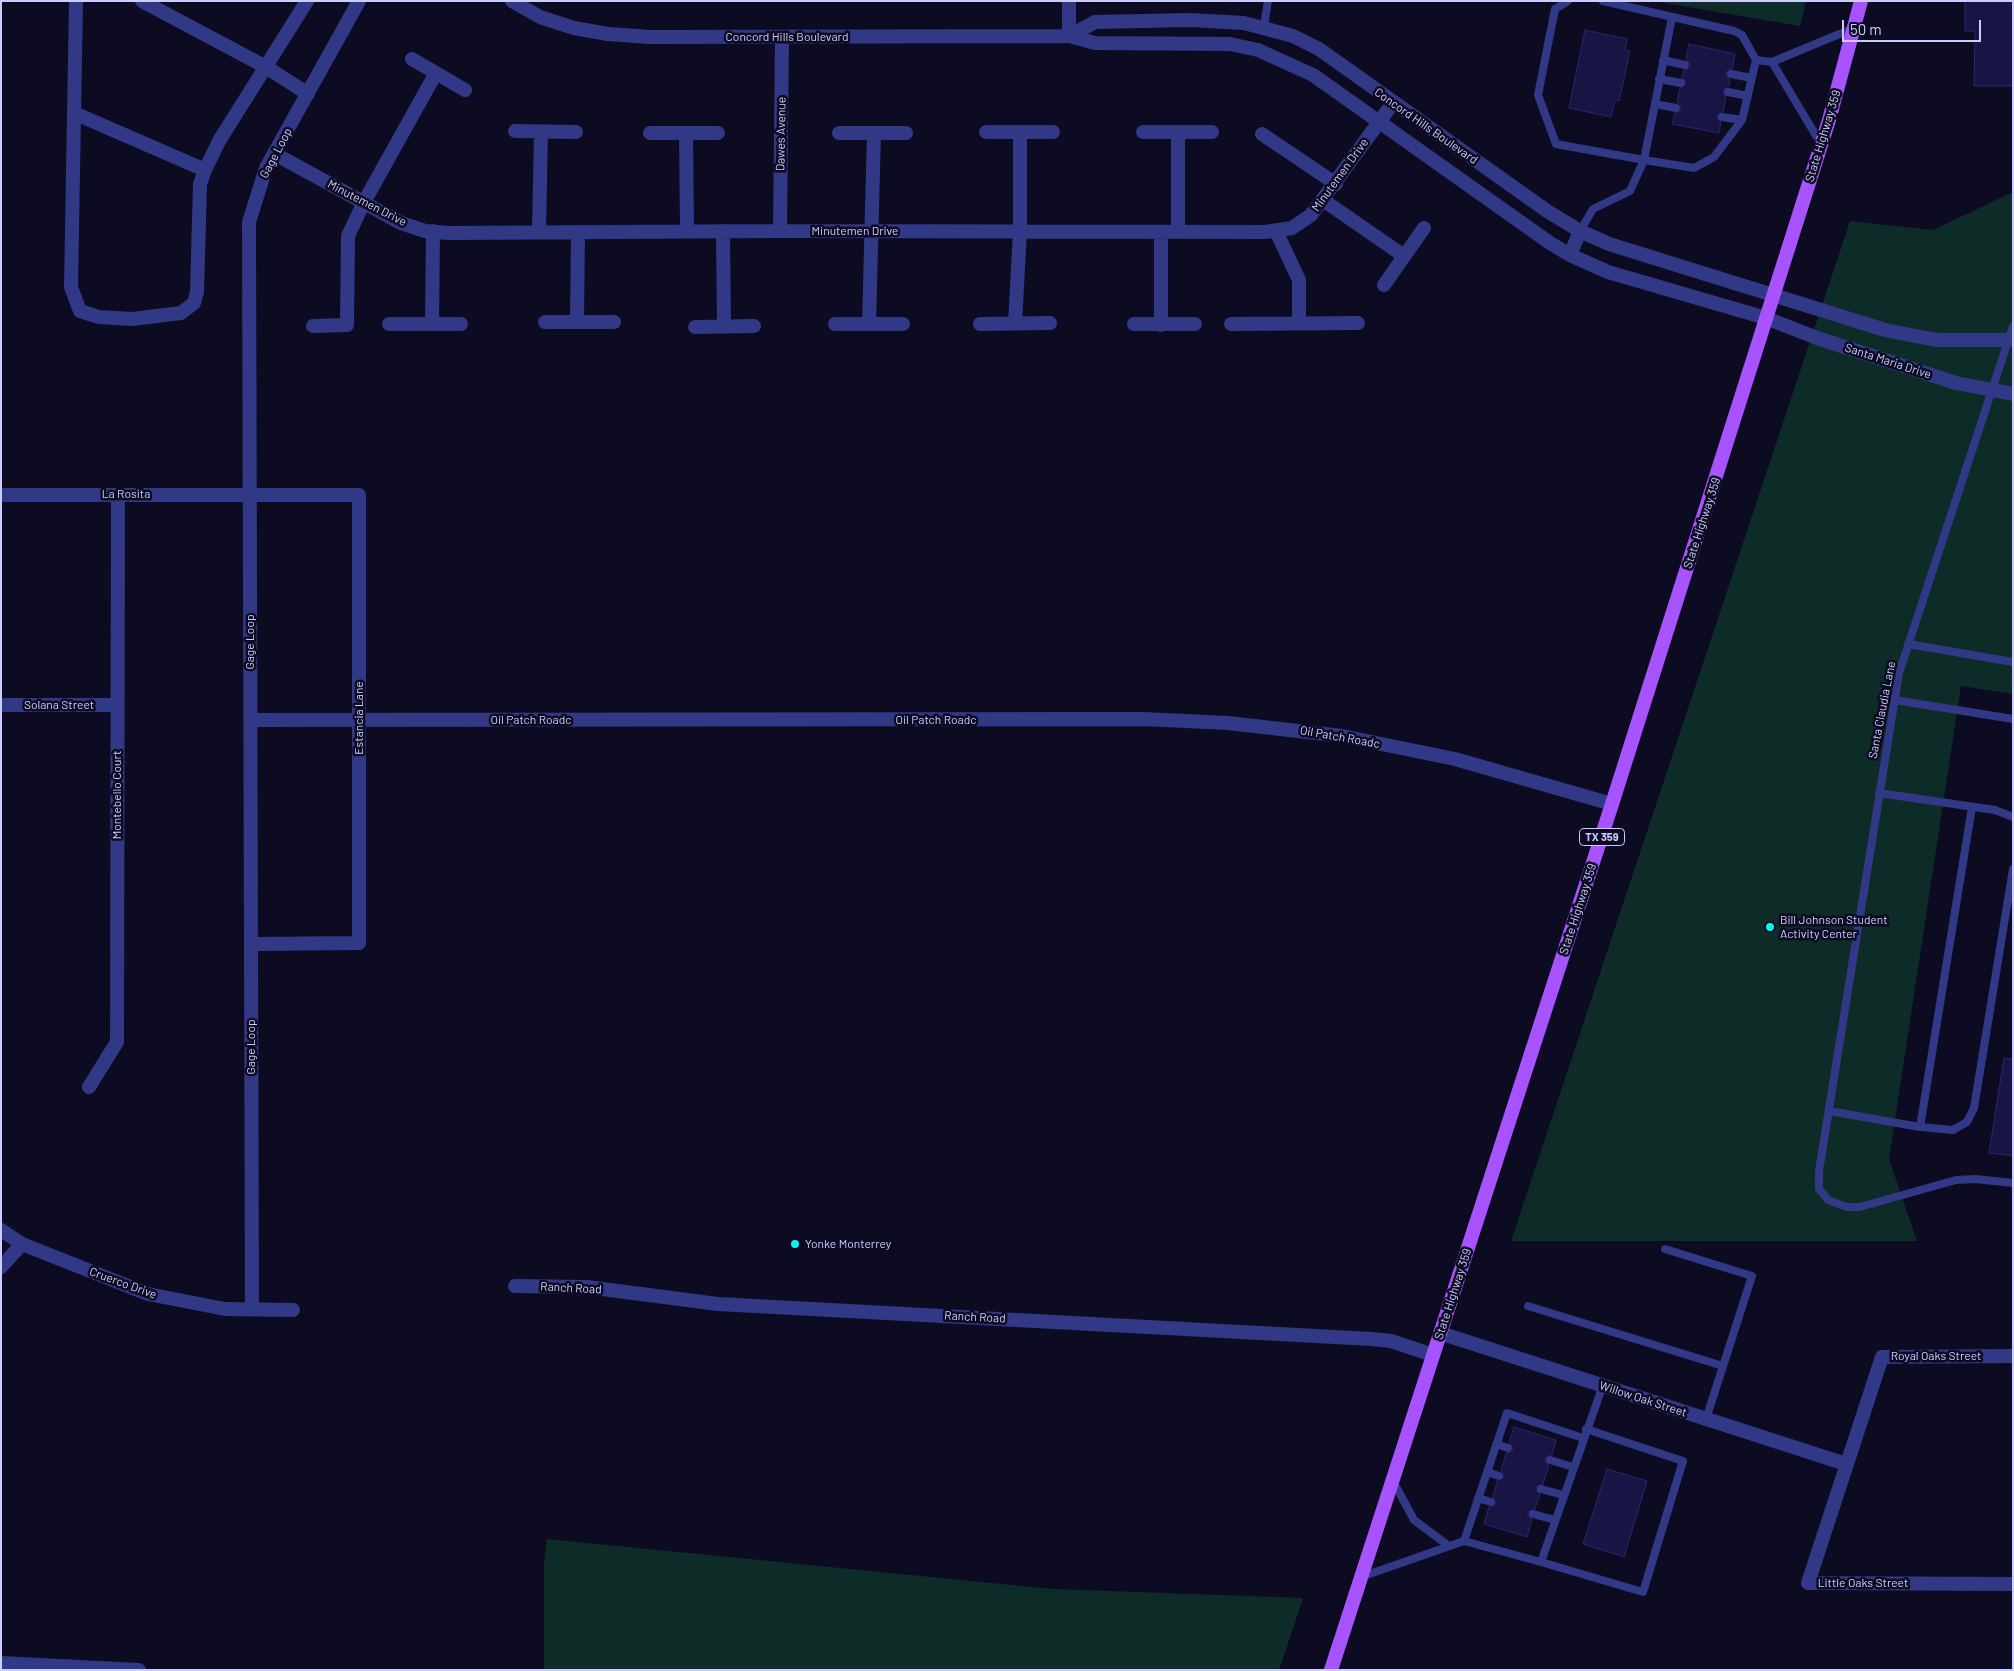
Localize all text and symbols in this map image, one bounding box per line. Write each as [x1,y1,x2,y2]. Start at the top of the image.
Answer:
scale bar [1844,10,1983,42]
text: 50 m [1850,20,1882,38]
street label: Concord Hills Boulevard [726,30,848,44]
street label: Concord Hills Boulevard [1372,85,1480,167]
street label: State Highway 359 [1802,88,1844,184]
street label: Dawes Avenue [773,97,789,171]
street label: Gage Loop [257,125,295,181]
street label: Minutemen Drive [1309,136,1371,214]
street label: Minutemen Drive [325,177,409,229]
street label: Minutemen Drive [812,224,898,238]
street label: Santa Maria Drive [1843,340,1933,382]
street label: State Highway 359 [1680,475,1724,571]
street label: La Rosita [102,487,150,501]
street label: Gage Loop [243,614,257,670]
street label: Santa Claudia Lane [1865,660,1899,760]
street label: Estancia Lane [352,681,366,755]
street label: Solana Street [24,698,94,712]
street label: Oil Patch Roadc [491,713,571,727]
street label: Oil Patch Roadc [896,713,976,727]
street label: Oil Patch Roadc [1299,723,1381,751]
street label: Montebello Court [110,751,124,839]
road number: TX 359 [1580,829,1624,846]
street label: State Highway 359 [1556,861,1600,957]
place label: Bill Johnson Student Activity Center [1780,913,1888,941]
marker: Bill Johnson Student Activity Center [1764,921,1776,933]
street label: Gage Loop [244,1019,258,1075]
place label: Yonke Monterrey [805,1237,891,1251]
marker: Yonke Monterrey [789,1238,801,1250]
street label: State Highway 359 [1431,1246,1475,1342]
street label: Cruerco Drive [87,1264,159,1302]
street label: Ranch Road [540,1279,602,1297]
street label: Ranch Road [944,1308,1006,1326]
street label: Royal Oaks Street [1891,1349,1981,1363]
street label: Willow Oak Street [1597,1378,1689,1420]
street label: Little Oaks Street [1818,1576,1908,1590]

